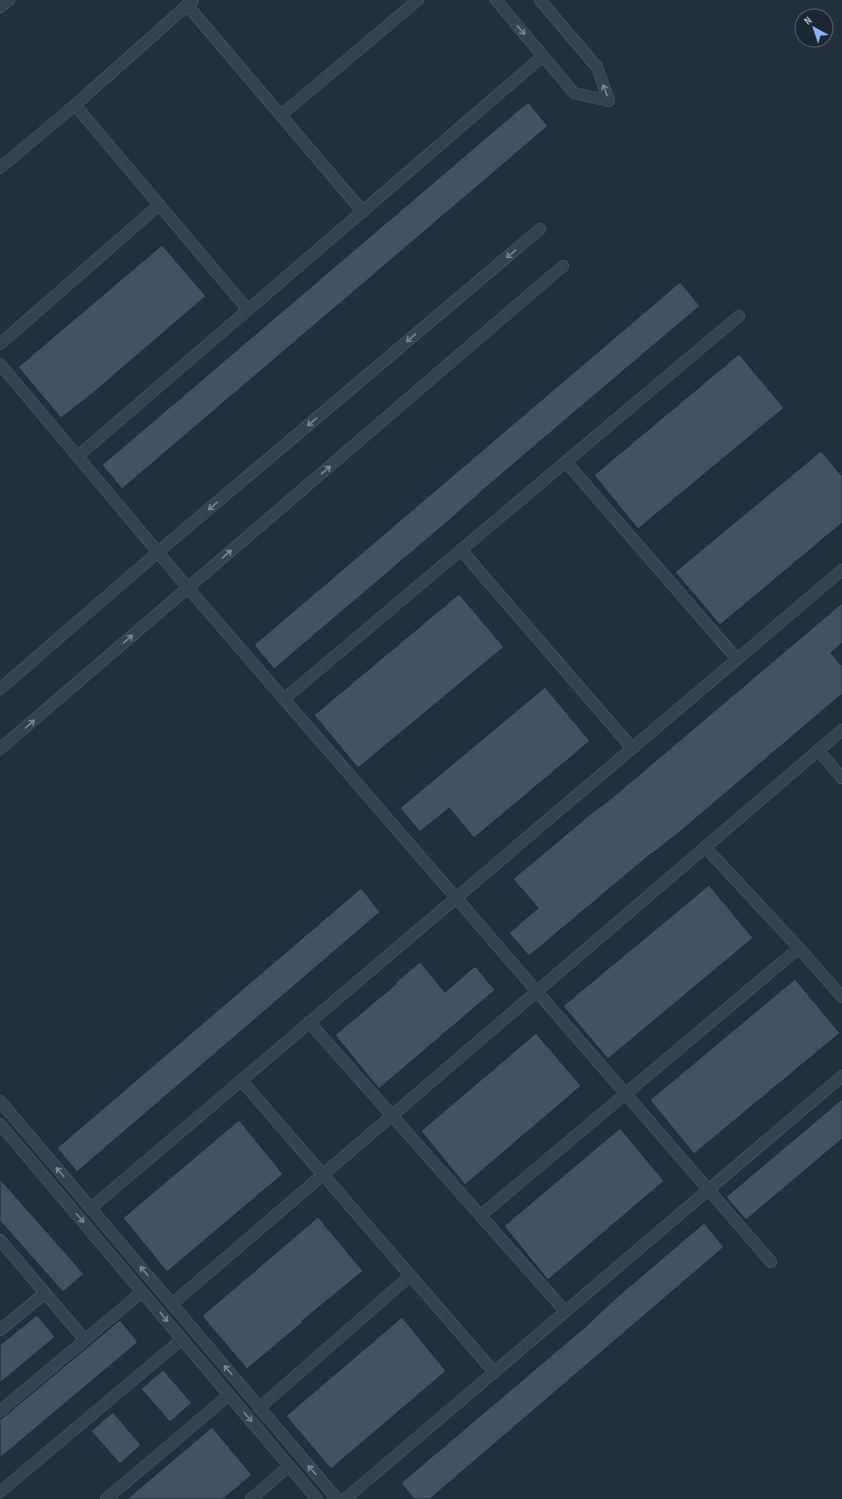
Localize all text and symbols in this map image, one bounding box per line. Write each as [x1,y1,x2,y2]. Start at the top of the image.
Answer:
north arrow [794,8,834,48]
text: N [801,14,814,28]
one-way arrow [517,25,526,35]
one-way arrow [600,84,608,96]
one-way arrow [505,250,516,259]
one-way arrow [406,334,417,343]
one-way arrow [307,418,317,427]
one-way arrow [320,465,331,474]
one-way arrow [207,502,218,511]
one-way arrow [222,550,232,559]
one-way arrow [123,634,134,643]
one-way arrow [24,719,35,728]
one-way arrow [56,1166,65,1177]
one-way arrow [75,1213,84,1224]
one-way arrow [139,1266,149,1276]
one-way arrow [159,1312,168,1323]
one-way arrow [223,1365,232,1376]
one-way arrow [243,1411,252,1422]
one-way arrow [307,1464,316,1475]

